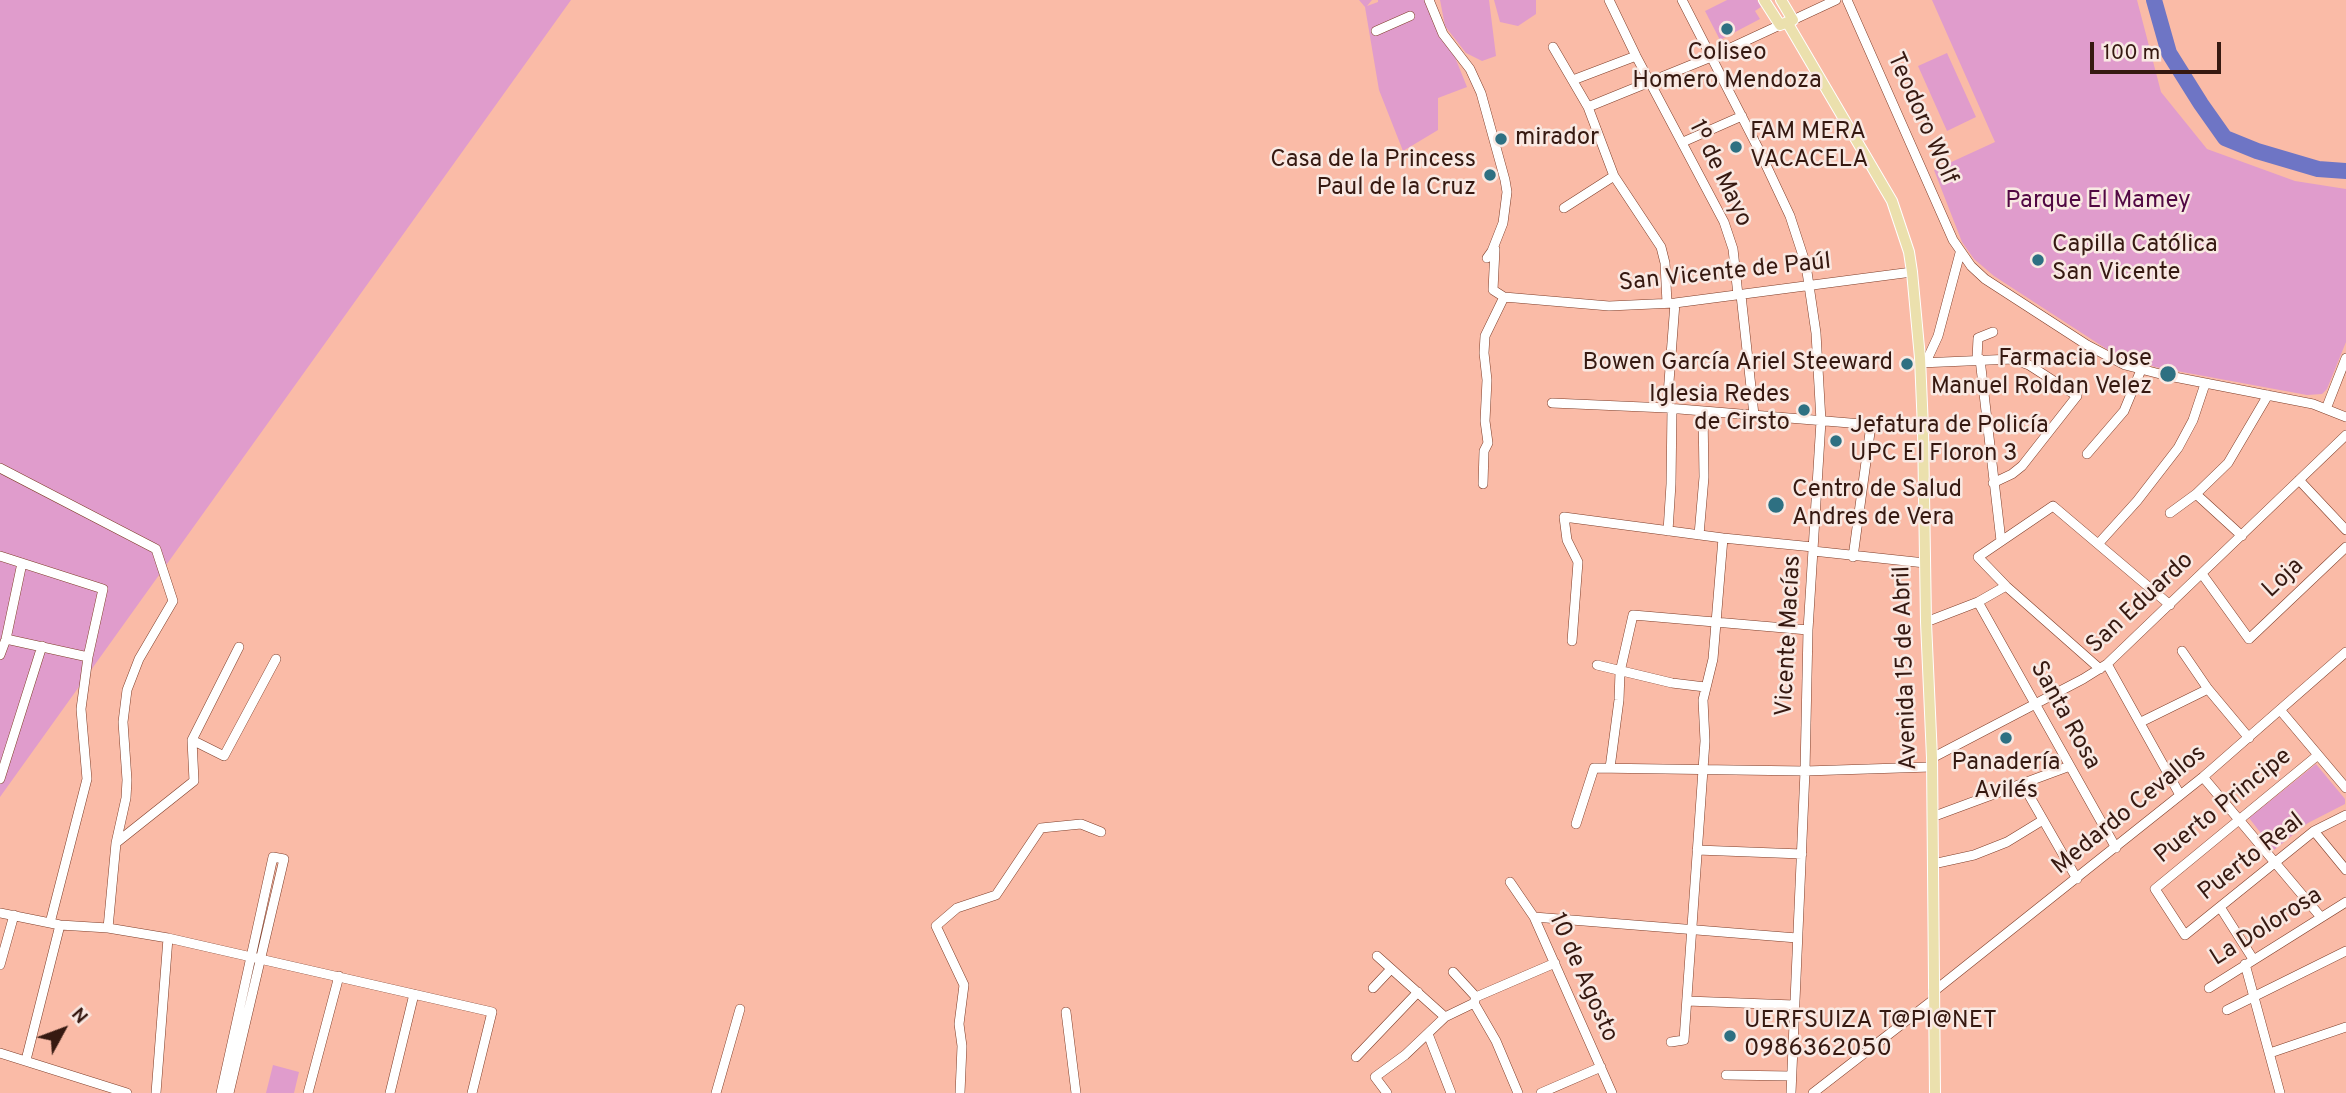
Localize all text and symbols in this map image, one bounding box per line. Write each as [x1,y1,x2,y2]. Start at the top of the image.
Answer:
marker: Coliseo Homero Mendoza [1719,21,1735,37]
scale bar [2094,28,2225,72]
place label: Coliseo Homero Mendoza [1632,40,1822,96]
text: 100 m [2103,40,2160,67]
street label: Teodoro Wolf [1879,49,1963,189]
street label: 1º de Mayo [1681,116,1757,232]
place label: FAM MERA VACACELA [1750,119,1869,175]
place label: mirador [1515,125,1599,153]
marker: mirador [1493,131,1509,147]
marker: FAM MERA VACACELA [1728,139,1744,155]
place label: Casa de la Princess Paul de la Cruz [1270,147,1476,203]
marker: Casa de la Princess Paul de la Cruz [1482,167,1498,183]
park label: Parque El Mamey [2005,188,2191,216]
place label: Capilla Católica San Vicente [2052,232,2218,288]
street label: San Vicente de Paúl [1617,249,1833,299]
marker: Capilla Católica San Vicente [2030,252,2046,268]
place label: Farmacia Jose Manuel Roldan Velez [1931,346,2152,402]
place label: Bowen García Ariel Steeward [1583,350,1893,378]
marker: Bowen García Ariel Steeward [1899,356,1915,372]
marker: Farmacia Jose Manuel Roldan Velez [2158,364,2178,384]
place label: Iglesia Redes de Cirsto [1649,382,1790,438]
marker: Iglesia Redes de Cirsto [1796,402,1812,418]
place label: Jefatura de Policía UPC El Floron 3 [1850,413,2049,469]
marker: Jefatura de Policía UPC El Floron 3 [1828,433,1844,449]
place label: Centro de Salud Andres de Vera [1792,477,1962,533]
marker: Centro de Salud Andres de Vera [1766,495,1786,515]
street label: San Eduardo [2082,547,2200,661]
street label: Loja [2258,553,2310,605]
street label: Vicente Macías [1771,555,1809,717]
street label: Avenida 15 de Abril [1889,565,1925,771]
street label: Santa Rosa [2022,657,2106,775]
marker: Panadería Avilés [1998,730,2014,746]
street label: Medardo Cevallos [2047,740,2213,882]
street label: Puerto Principe [2150,743,2298,871]
place label: Panadería Avilés [1952,750,2060,806]
street label: Puerto Real [2194,808,2310,908]
street label: La Dolorosa [2206,882,2328,974]
street label: 10 de Agosto [1541,909,1623,1047]
north arrow [28,995,98,1065]
text: N [65,1003,92,1029]
place label: UERFSUIZA T@PI@NET 0986362050 [1744,1008,1997,1064]
marker: UERFSUIZA T@PI@NET 0986362050 [1722,1028,1738,1044]

